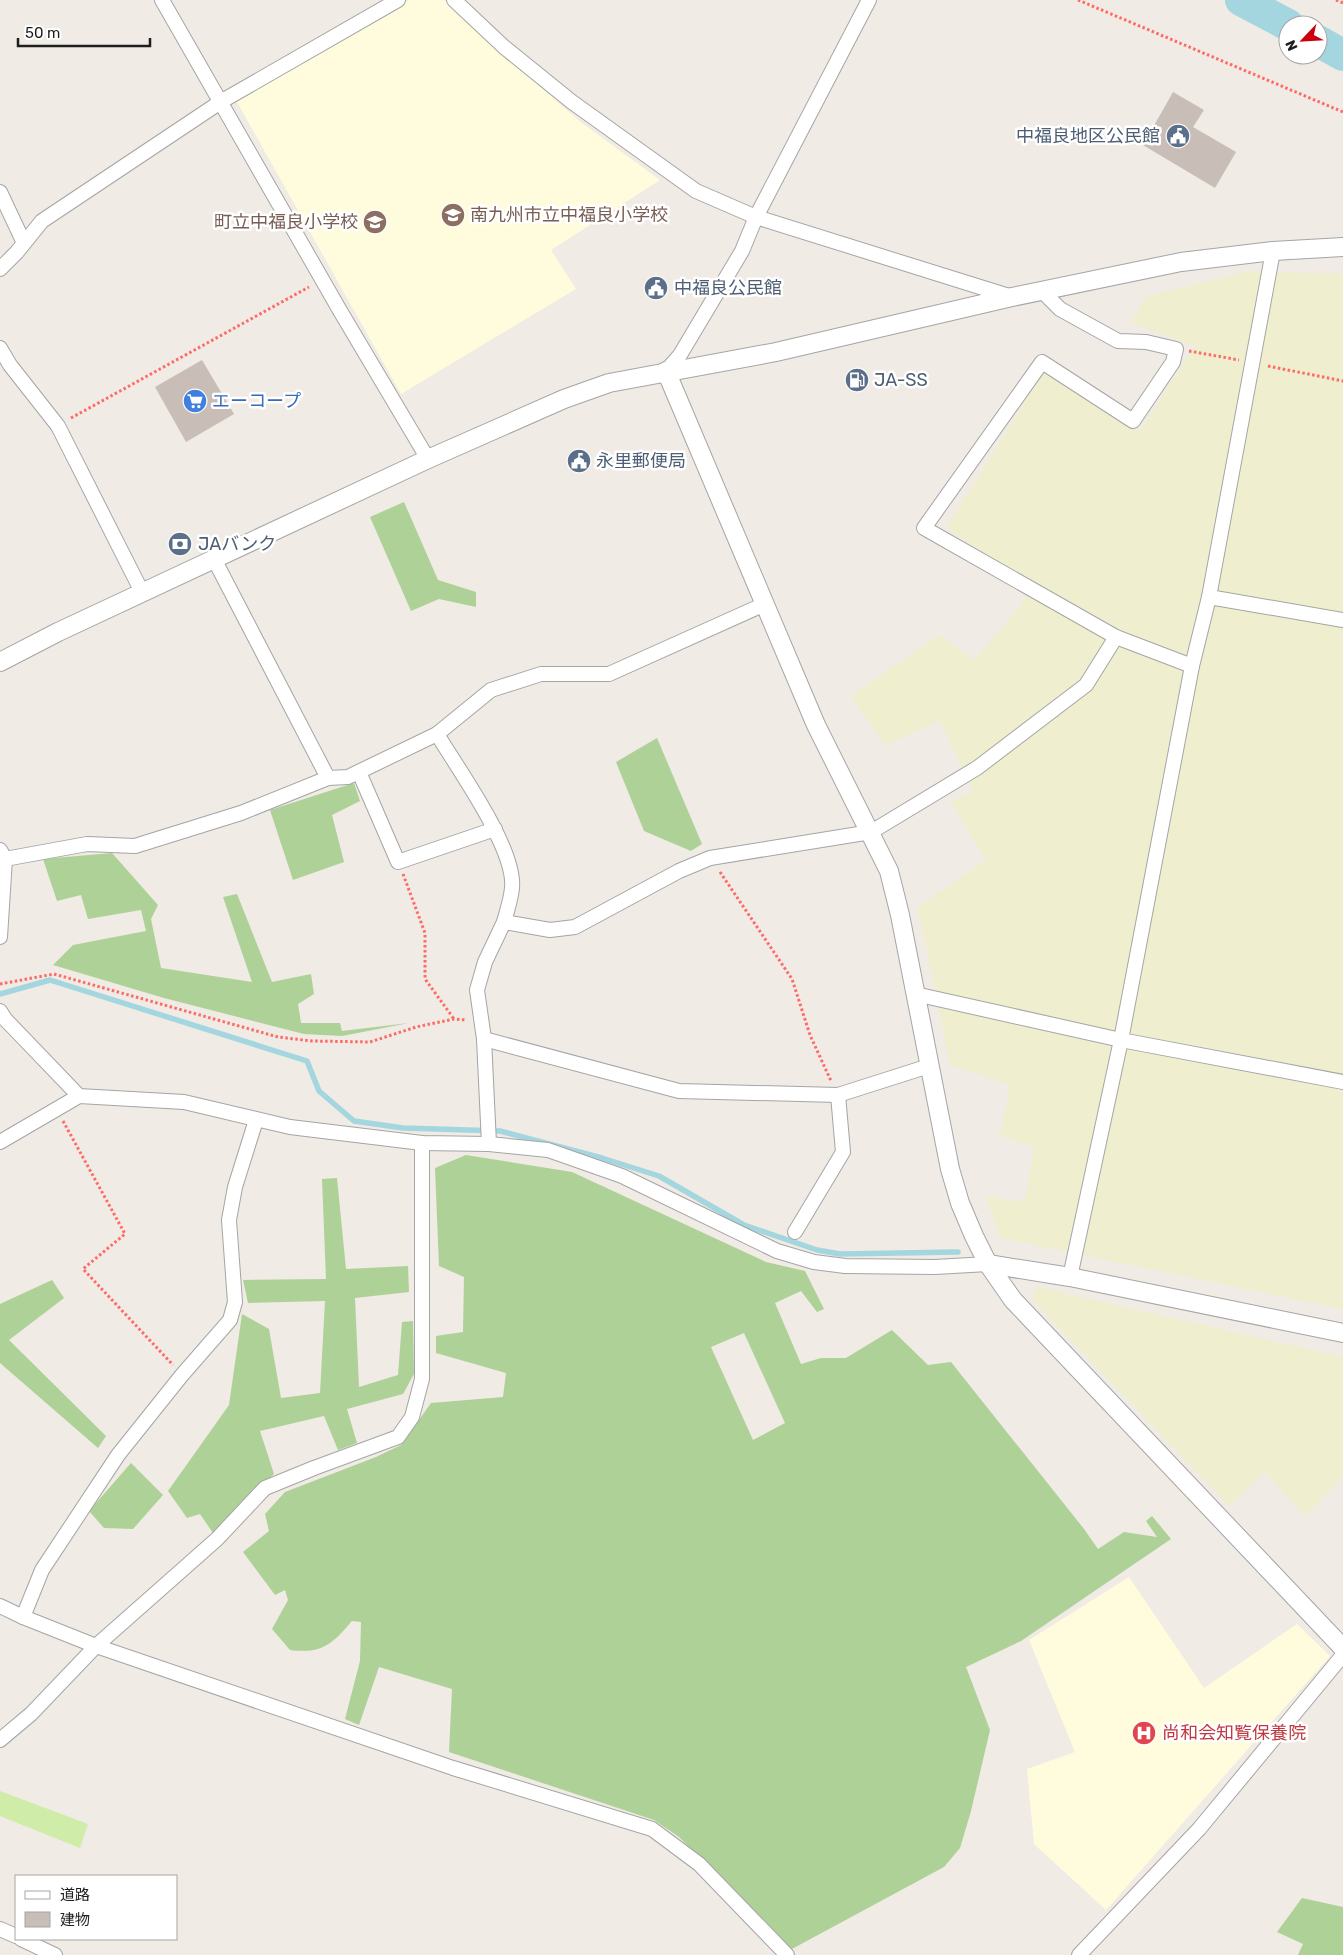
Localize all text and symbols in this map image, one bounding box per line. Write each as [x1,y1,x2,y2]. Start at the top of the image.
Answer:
scale bar [18,15,150,47]
north arrow [1278,15,1328,65]
text: 50 m [25,24,60,42]
text: N [1282,37,1302,53]
public building icon: 中福良地区公民館 [1165,123,1191,149]
place label: 中福良地区公民館 [1016,125,1160,147]
school or university icon: 南九州市立中福良小学校 [440,202,466,228]
place label: 南九州市立中福良小学校 [470,204,668,226]
school or university icon: 町立中福良小学校 [362,209,388,235]
place label: 町立中福良小学校 [214,211,358,233]
public building icon: 中福良公民館 [643,275,669,301]
place label: 中福良公民館 [674,277,782,299]
fuel station icon: JA-SS [844,367,870,393]
place label: JA-SS [874,369,928,391]
supermarket icon: エーコープ [182,388,208,414]
place label: エーコープ [212,390,301,412]
public building icon: 永里郵便局 [566,448,592,474]
place label: 永里郵便局 [596,450,686,472]
bank icon: JAバンク [167,531,193,557]
place label: JAバンク [198,533,276,555]
hospital icon: 尚和会知覧保養院 [1131,1720,1157,1746]
place label: 尚和会知覧保養院 [1162,1722,1306,1744]
legend [15,1875,178,1940]
text: 道路 [60,1886,90,1904]
text: 建物 [60,1911,90,1929]

